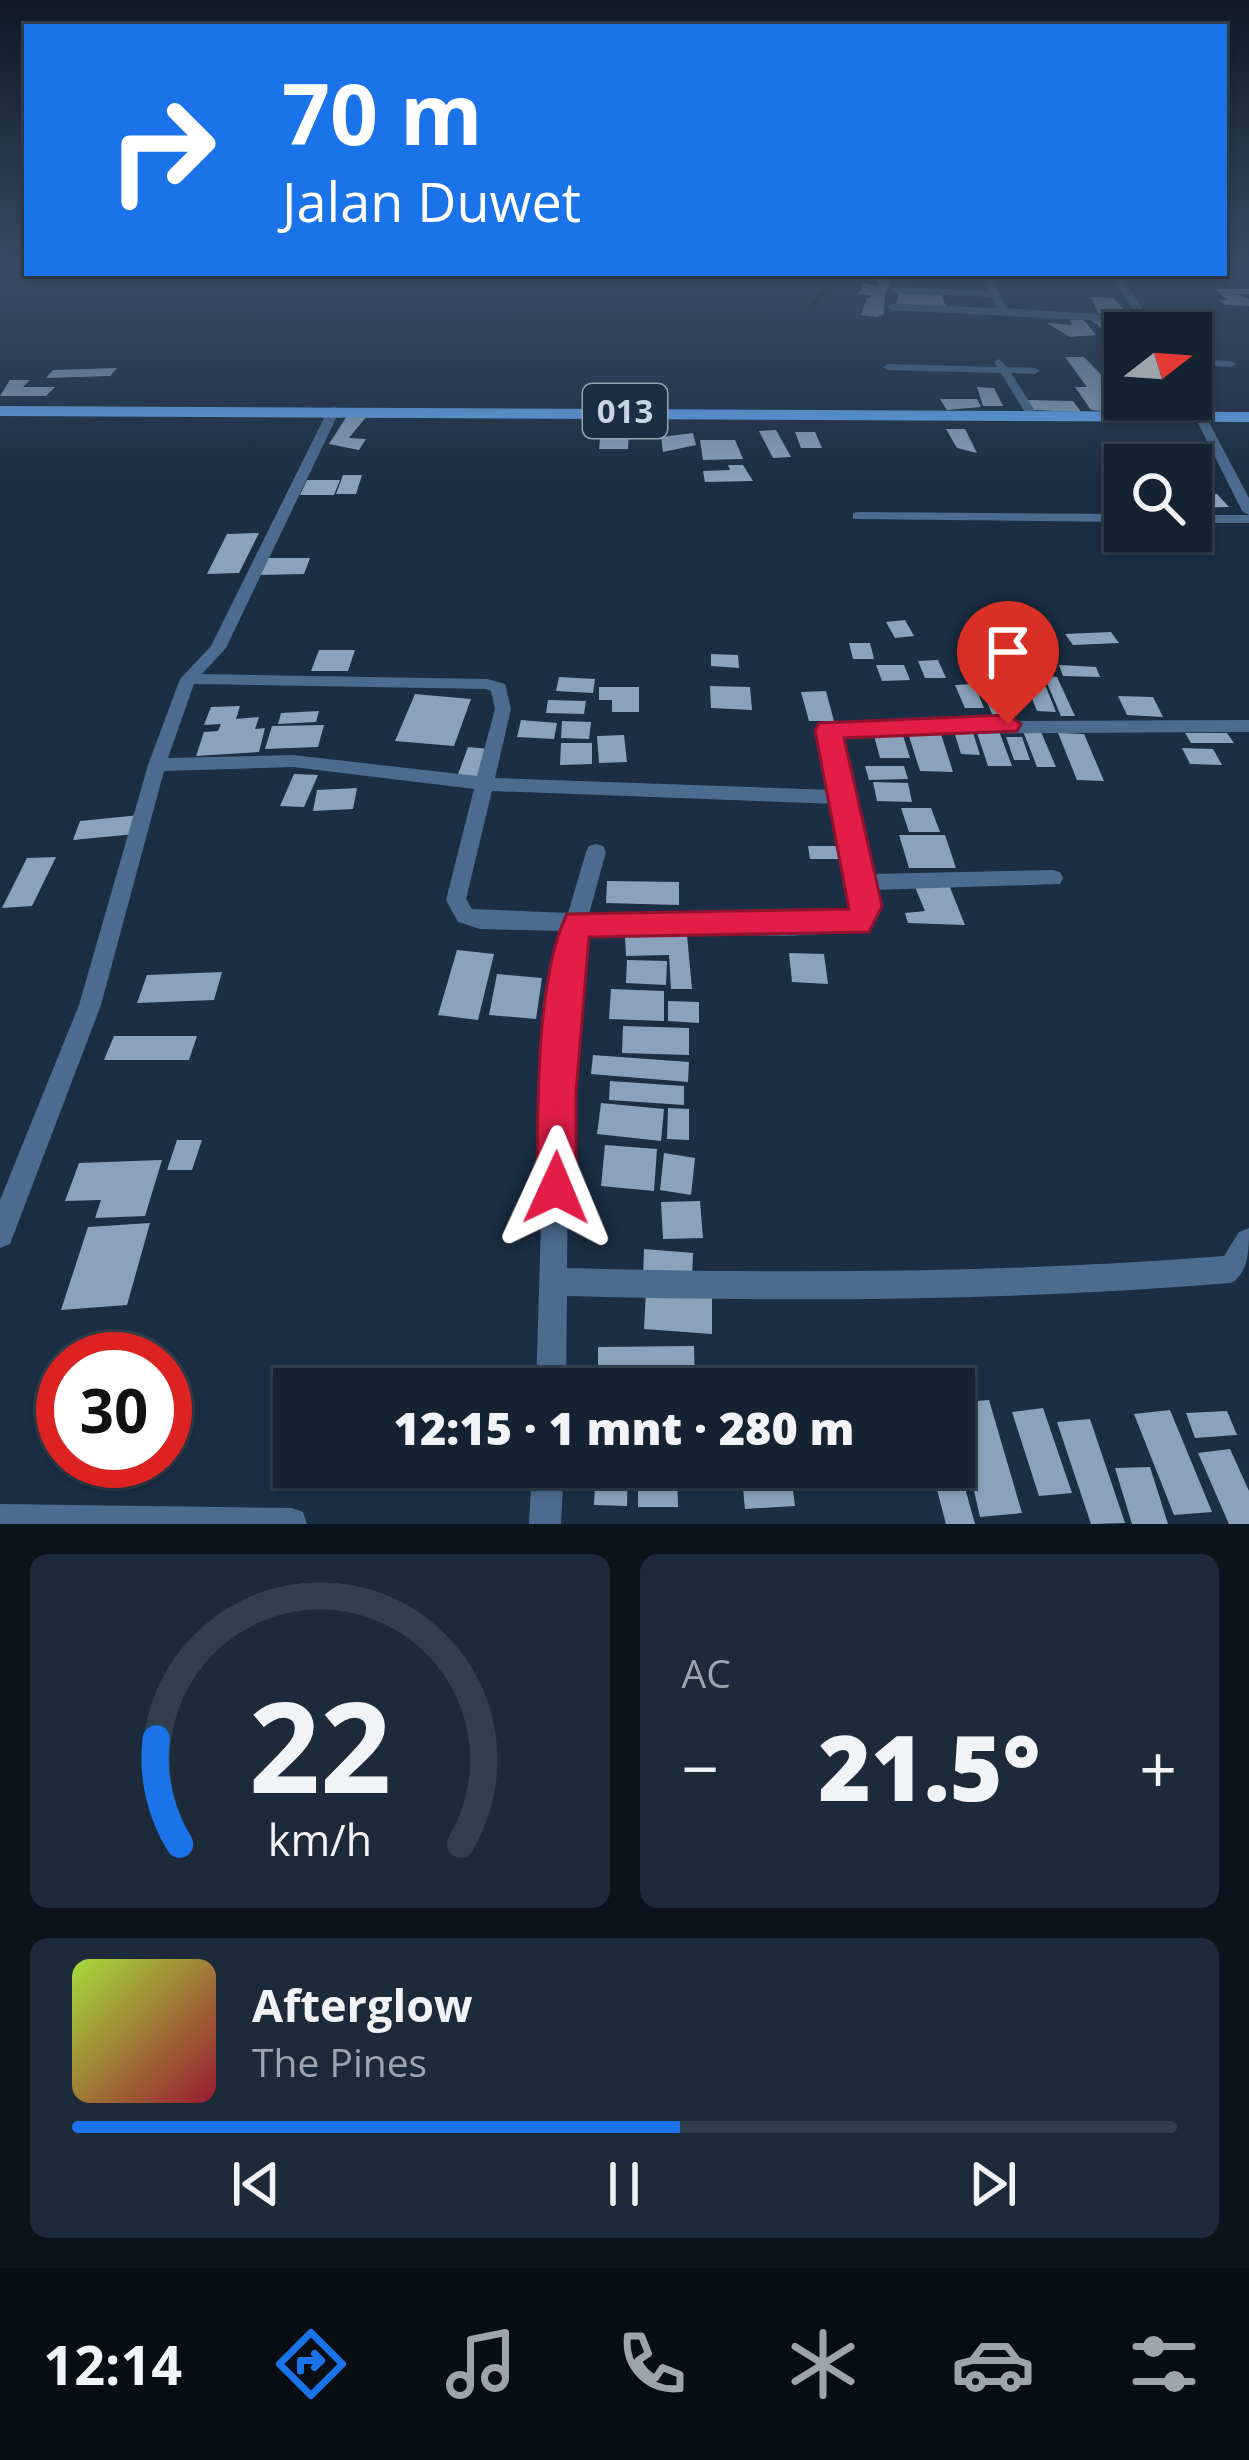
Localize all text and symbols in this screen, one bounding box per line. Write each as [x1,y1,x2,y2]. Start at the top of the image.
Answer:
text: 70 m [282,55,482,170]
icon: right [84,72,240,228]
text: Jalan Duwet [282,164,581,238]
north arrow [1104,312,1212,420]
map controls [1104,312,1212,552]
road number: 013 [583,384,667,438]
button: search [1104,444,1212,552]
pin [957,601,1059,724]
icon: arrive [975,619,1041,685]
position arrow [493,1125,619,1251]
speed limit sign: 30 [36,1332,192,1488]
text: 12:15 · 1 mnt · 280 m [394,1397,854,1458]
text: AC [682,1646,731,1699]
text: 22 [248,1660,391,1830]
text: 21.5° [818,1705,1040,1827]
text: − [682,1722,719,1812]
text: + [1139,1722,1177,1812]
text: km/h [268,1810,372,1869]
text: Afterglow [252,1974,473,2035]
text: The Pines [252,2035,427,2088]
icon: previous [223,2151,289,2217]
icon: pause [591,2151,657,2217]
icon: next [960,2151,1026,2217]
icon: directions [269,2322,353,2406]
icon: music [439,2322,523,2406]
icon: phone [610,2322,694,2406]
icon: climate [781,2322,865,2406]
icon: car [951,2322,1035,2406]
icon: filters [1122,2322,1206,2406]
text: 12:14 [43,2327,182,2401]

